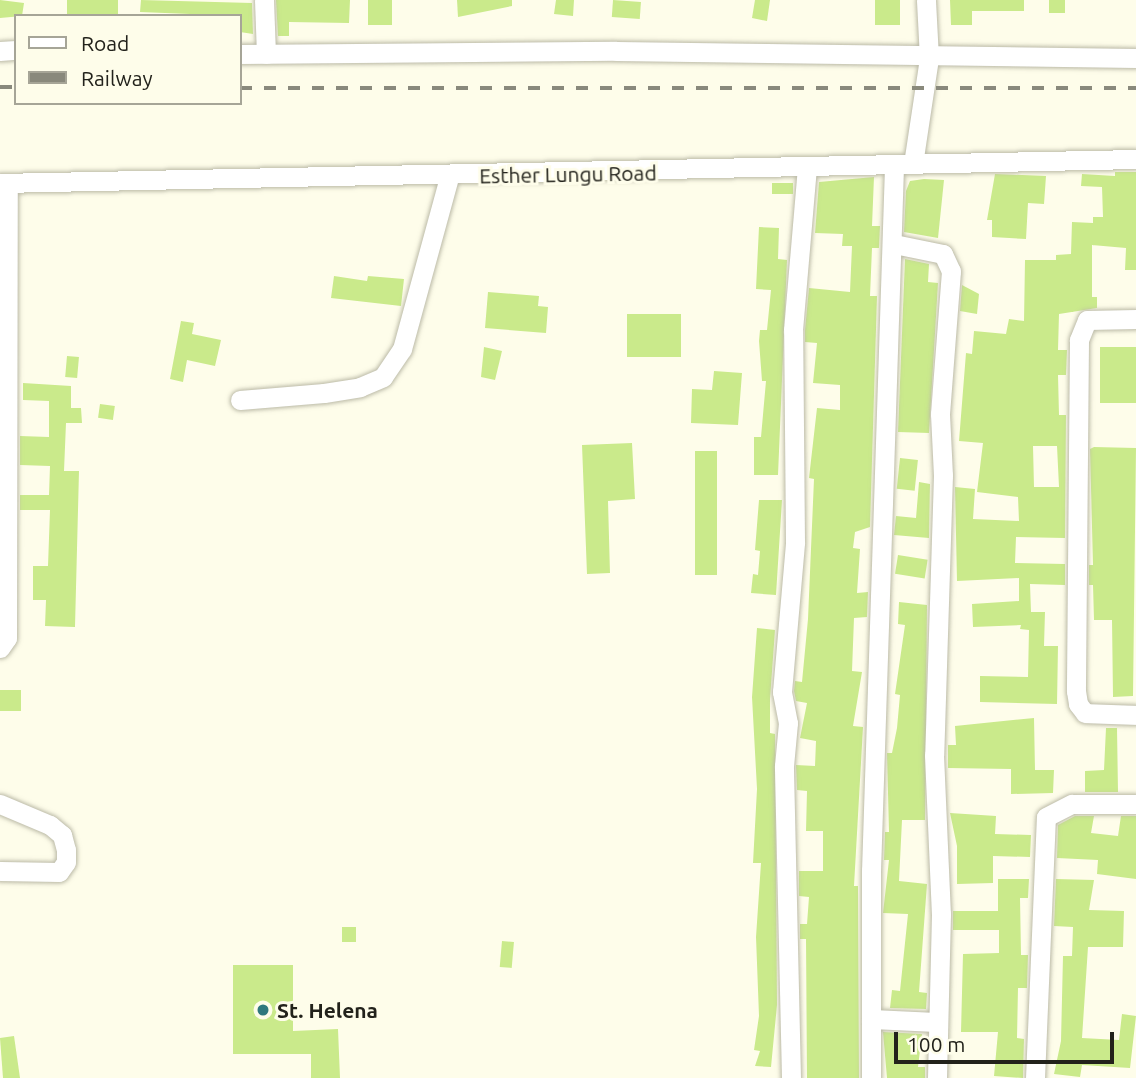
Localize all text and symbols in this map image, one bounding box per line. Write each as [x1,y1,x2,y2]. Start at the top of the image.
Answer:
legend [14,14,242,105]
text: Road [81,31,129,55]
text: Railway [81,66,153,90]
street label: Esther Lungu Road [479,160,657,188]
place label: St. Helena [277,997,378,1023]
marker: St. Helena [255,1002,271,1018]
scale bar [898,1018,1118,1062]
text: 100 m [907,1032,965,1056]

